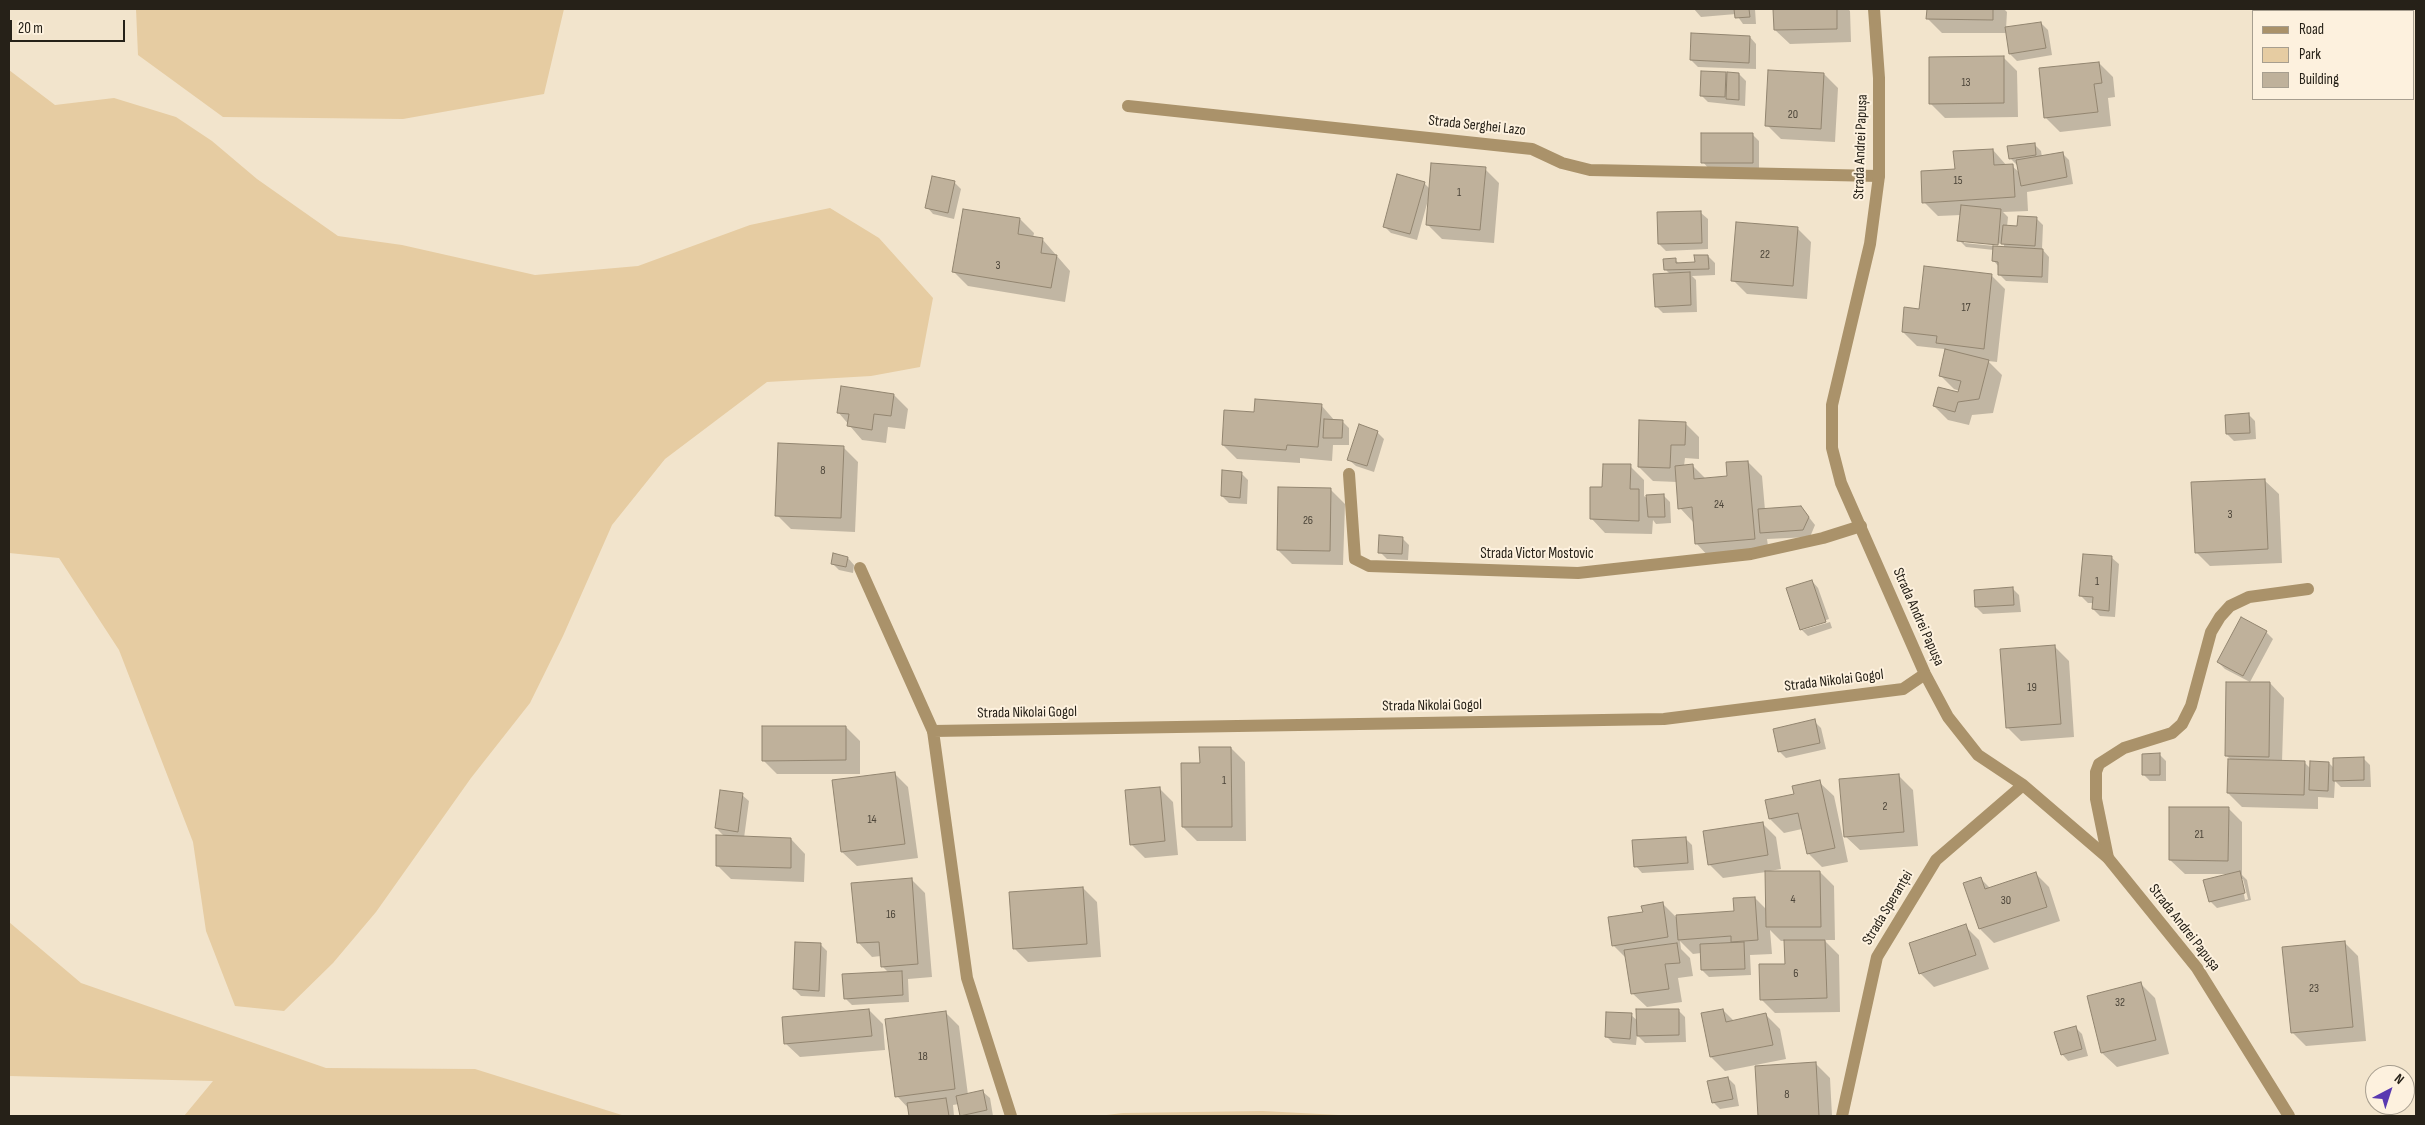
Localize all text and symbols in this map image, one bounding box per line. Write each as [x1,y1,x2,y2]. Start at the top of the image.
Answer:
scale bar [12,10,128,42]
legend [2252,10,2415,100]
text: 20 m [18,19,43,38]
text: Road [2299,20,2324,39]
text: Park [2299,45,2321,64]
text: Building [2299,70,2339,89]
house number: 13 [1961,76,1971,90]
street label: Strada Andrei Papușa [1850,94,1872,200]
house number: 20 [1788,108,1798,122]
street label: Strada Serghei Lazo [1427,112,1527,140]
house number: 15 [1953,174,1963,188]
house number: 1 [1457,186,1461,200]
house number: 22 [1760,248,1770,262]
house number: 3 [995,259,1001,273]
house number: 17 [1962,301,1970,315]
house number: 8 [820,464,826,478]
house number: 24 [1714,498,1724,512]
house number: 3 [2227,508,2233,522]
house number: 26 [1303,514,1313,528]
street label: Strada Victor Mostovic [1480,545,1594,563]
street label: Strada Andrei Papușa [1888,565,1948,669]
house number: 1 [2095,575,2099,589]
street label: Strada Nikolai Gogol [1783,666,1885,696]
house number: 19 [2027,681,2037,695]
street label: Strada Nikolai Gogol [1382,696,1482,716]
street label: Strada Nikolai Gogol [977,703,1077,723]
house number: 1 [1222,774,1226,788]
house number: 2 [1883,800,1887,814]
house number: 14 [867,813,877,827]
house number: 21 [2194,828,2204,842]
street label: Strada Speranței [1859,868,1917,948]
street label: Strada Andrei Papușa [2144,881,2224,975]
house number: 4 [1790,893,1796,907]
house number: 30 [2001,894,2011,908]
house number: 16 [886,908,896,922]
house number: 6 [1793,967,1799,981]
house number: 23 [2309,982,2319,996]
house number: 32 [2115,996,2125,1010]
house number: 18 [918,1050,928,1064]
north arrow [2365,1065,2415,1115]
text: N [2391,1070,2408,1088]
house number: 8 [1784,1088,1790,1102]

